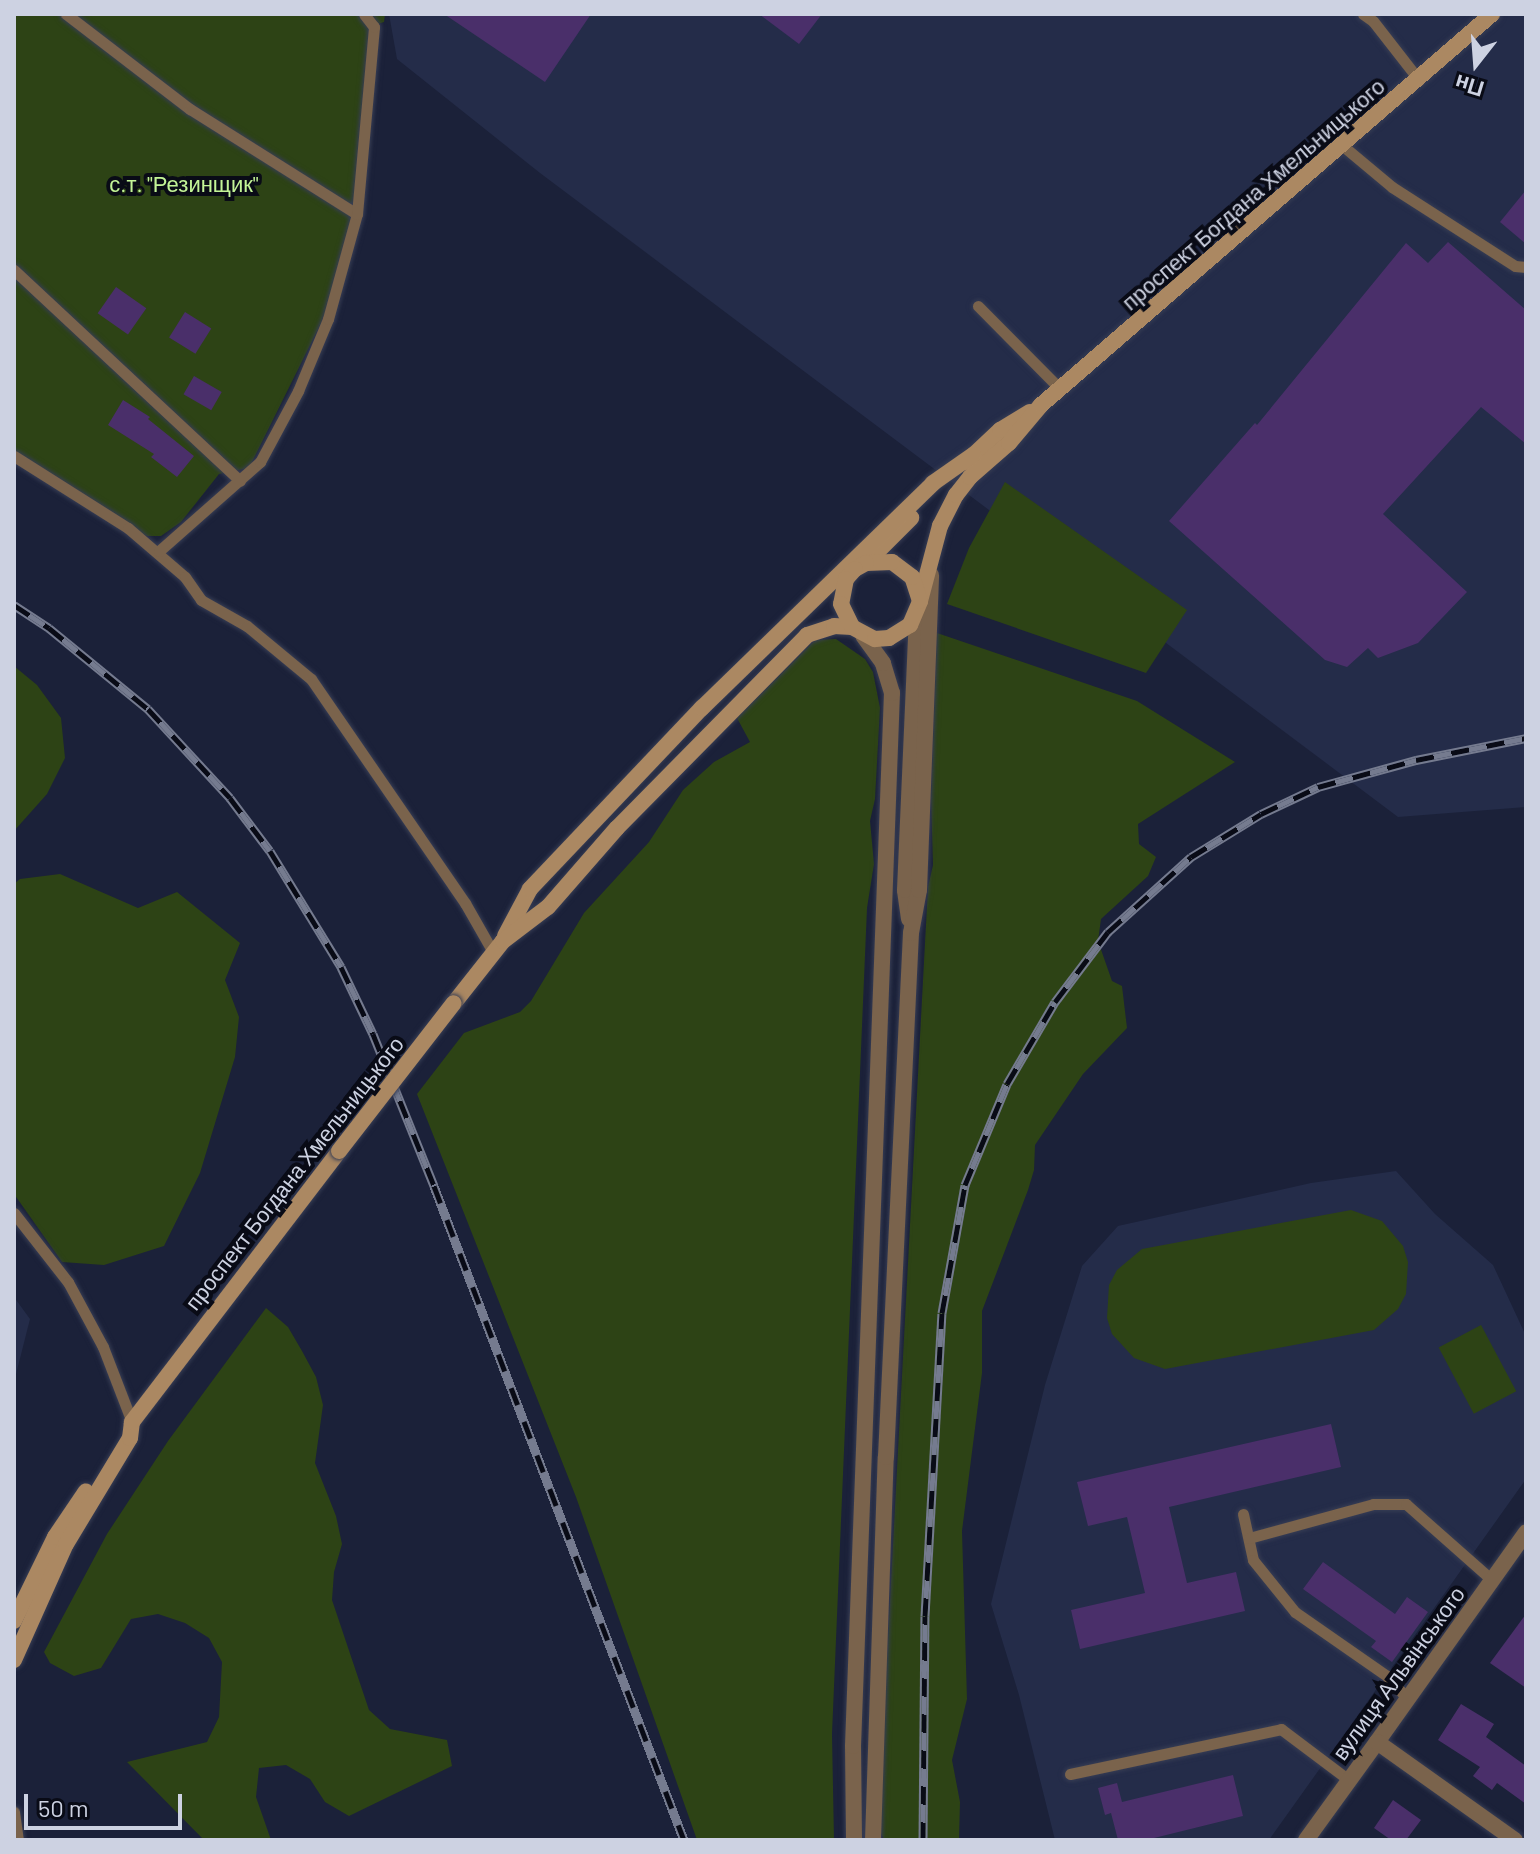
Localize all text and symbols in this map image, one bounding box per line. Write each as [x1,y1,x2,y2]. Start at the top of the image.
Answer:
north arrow [1436,24,1516,104]
text: Пн [1451,70,1487,104]
street label: проспект Богдана Хмельницького [1116,73,1390,315]
park label: с.т. "Резинщик" [109,171,259,197]
street label: проспект Богдана Хмельницького [179,1031,409,1315]
street label: вулиця Альвінського [1326,1581,1470,1765]
scale bar [28,1778,186,1828]
text: 50 m [38,1793,89,1822]

